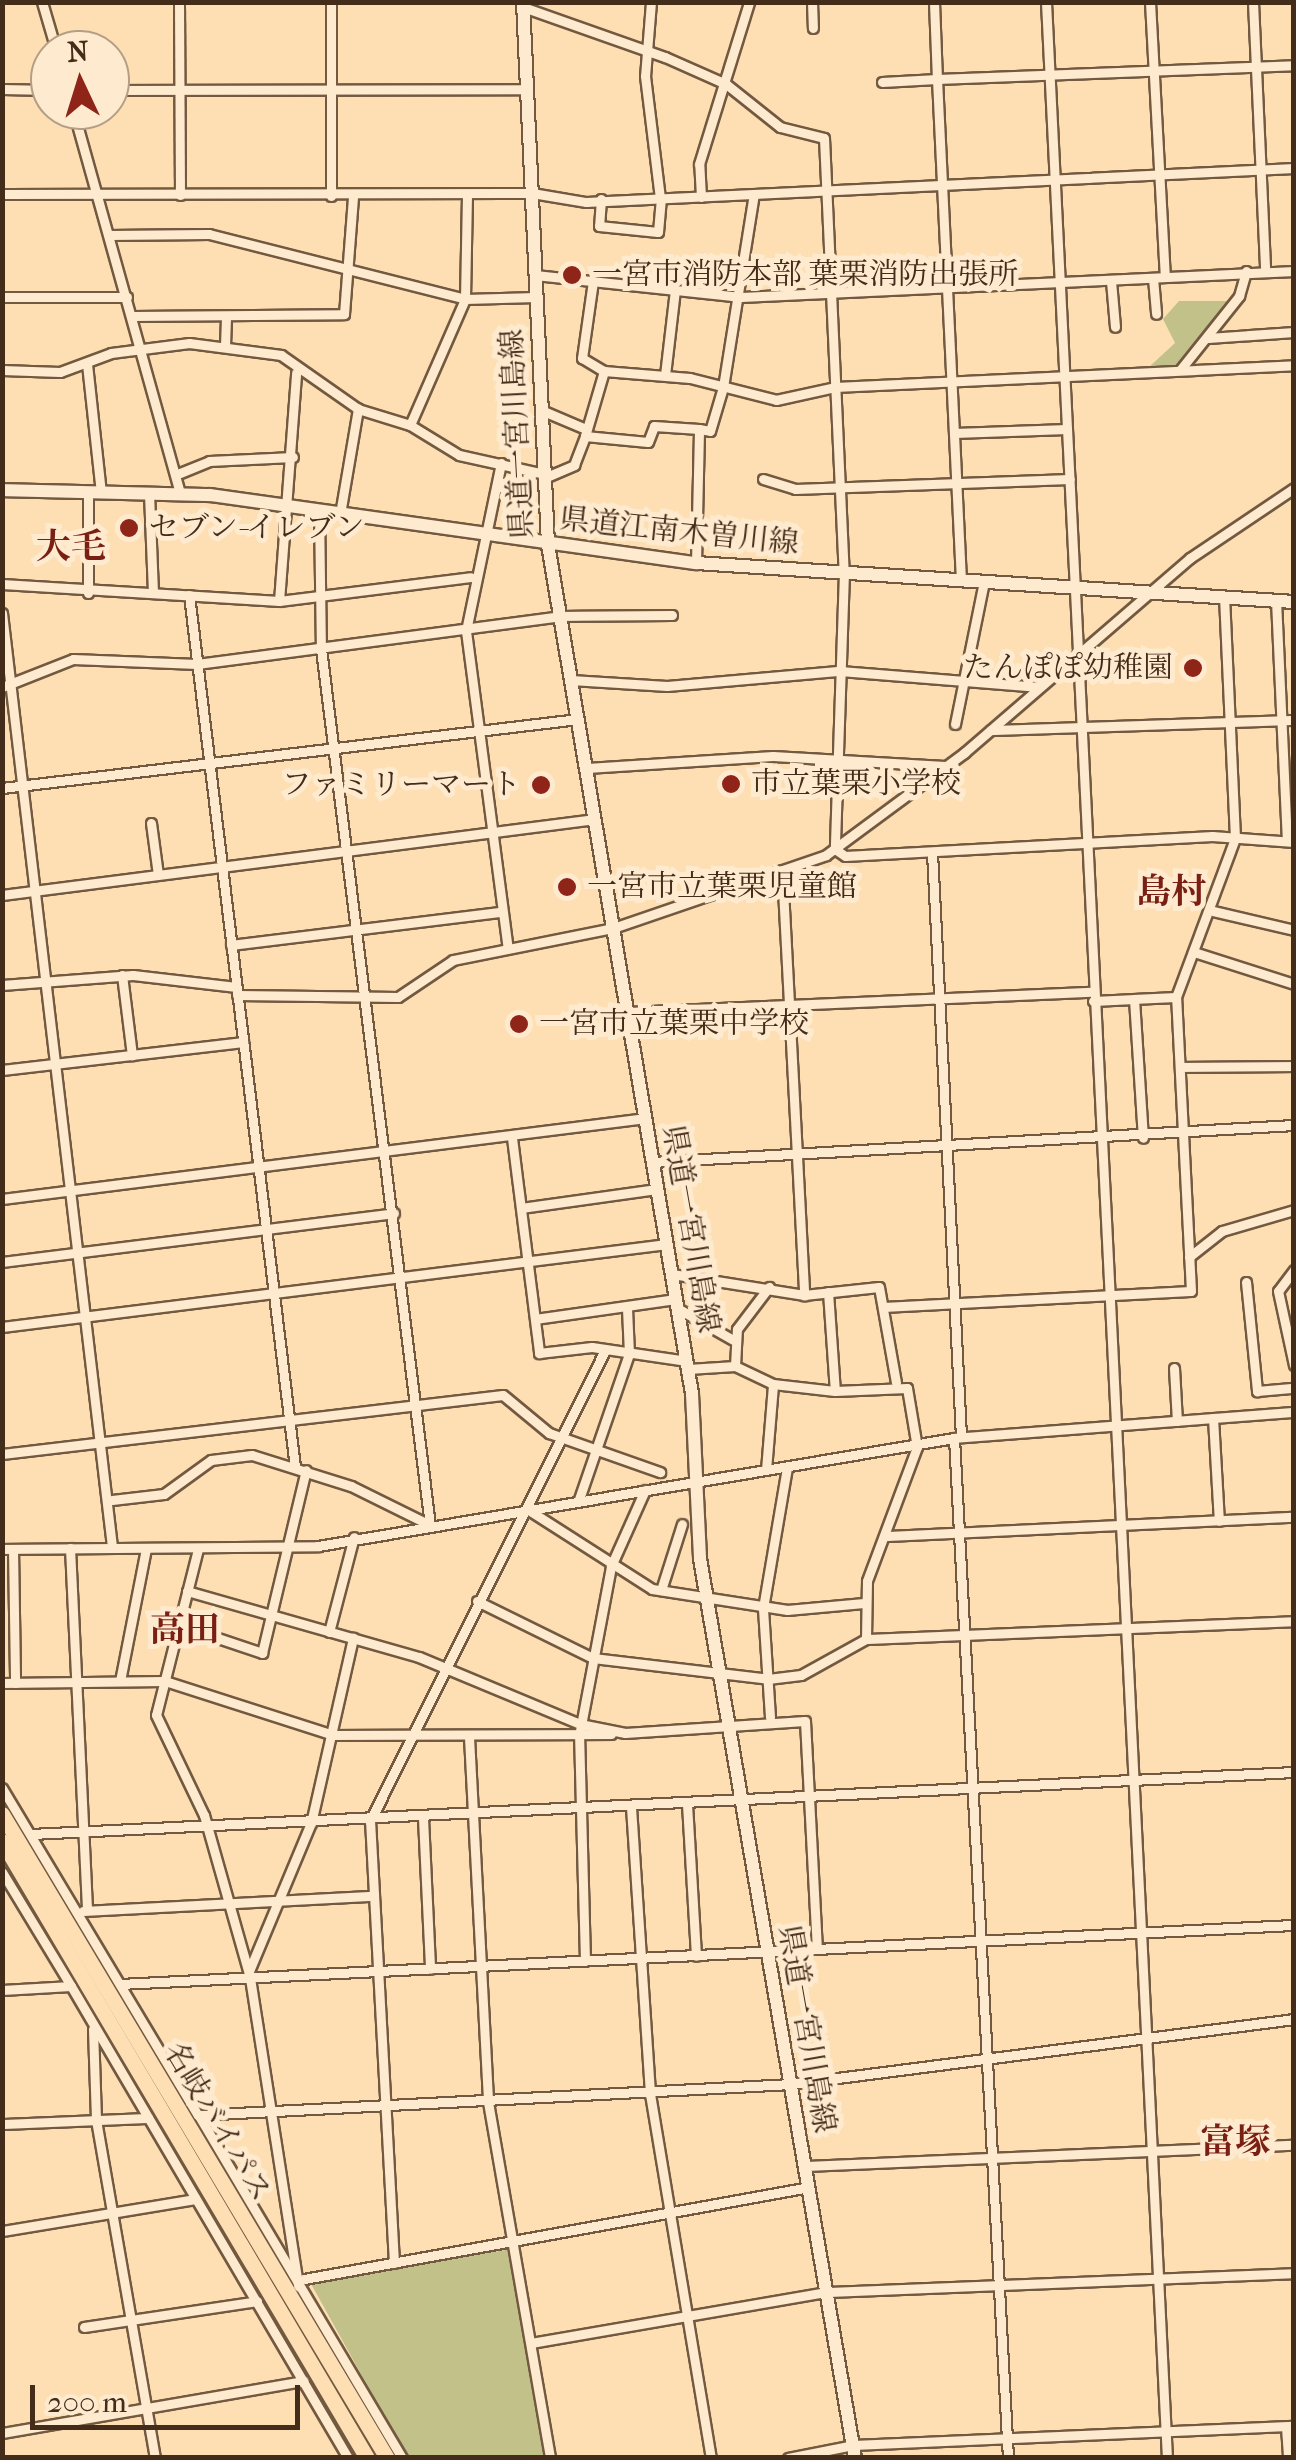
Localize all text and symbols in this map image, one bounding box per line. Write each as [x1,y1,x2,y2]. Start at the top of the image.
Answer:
north arrow [30,30,130,130]
text: N [66,34,90,69]
place label: 一宮市消防本部 葉栗消防出張所 [592,257,1018,293]
marker: 一宮市消防本部 葉栗消防出張所 [561,264,583,286]
street label: 県道一宮川島線 [495,328,541,540]
street label: 県道江南木曽川線 [558,502,800,562]
place label: セブン-イレブン [149,510,367,546]
marker: セブン-イレブン [118,517,140,539]
district label: 大毛 [36,526,106,568]
place label: たんぽぽ幼稚園 [963,650,1173,686]
marker: たんぽぽ幼稚園 [1182,657,1204,679]
place label: 市立葉栗小学校 [751,766,961,802]
place label: ファミリーマート [281,767,521,803]
marker: 市立葉栗小学校 [720,773,742,795]
marker: ファミリーマート [530,774,552,796]
place label: 一宮市立葉栗児童館 [587,869,857,905]
district label: 島村 [1136,871,1206,913]
marker: 一宮市立葉栗児童館 [556,876,578,898]
place label: 一宮市立葉栗中学校 [539,1006,809,1042]
marker: 一宮市立葉栗中学校 [508,1013,530,1035]
street label: 県道一宮川島線 [654,1122,726,1336]
district label: 高田 [150,1609,220,1651]
street label: 県道一宮川島線 [770,1922,842,2136]
street label: 名岐バイパス [155,2036,279,2208]
district label: 富塚 [1200,2121,1270,2163]
scale bar [35,2365,305,2427]
text: 200 m [47,2385,127,2420]

